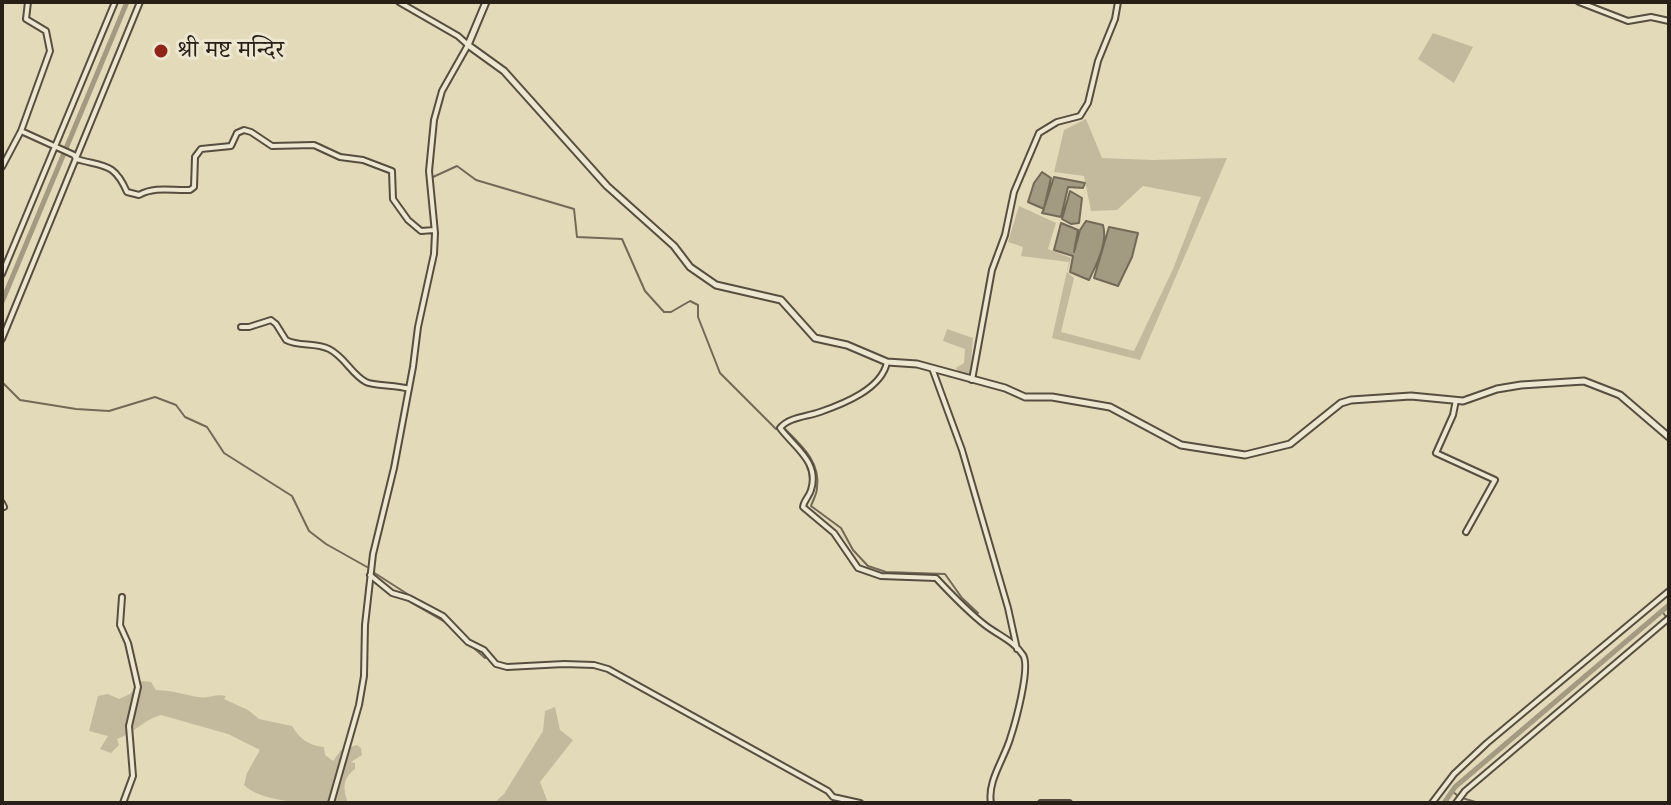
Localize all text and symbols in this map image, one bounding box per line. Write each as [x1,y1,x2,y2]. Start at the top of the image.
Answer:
place label: श्री मष्ट मन्दिर [177,37,284,65]
marker: श्री मष्ट मन्दिर [152,42,170,60]

